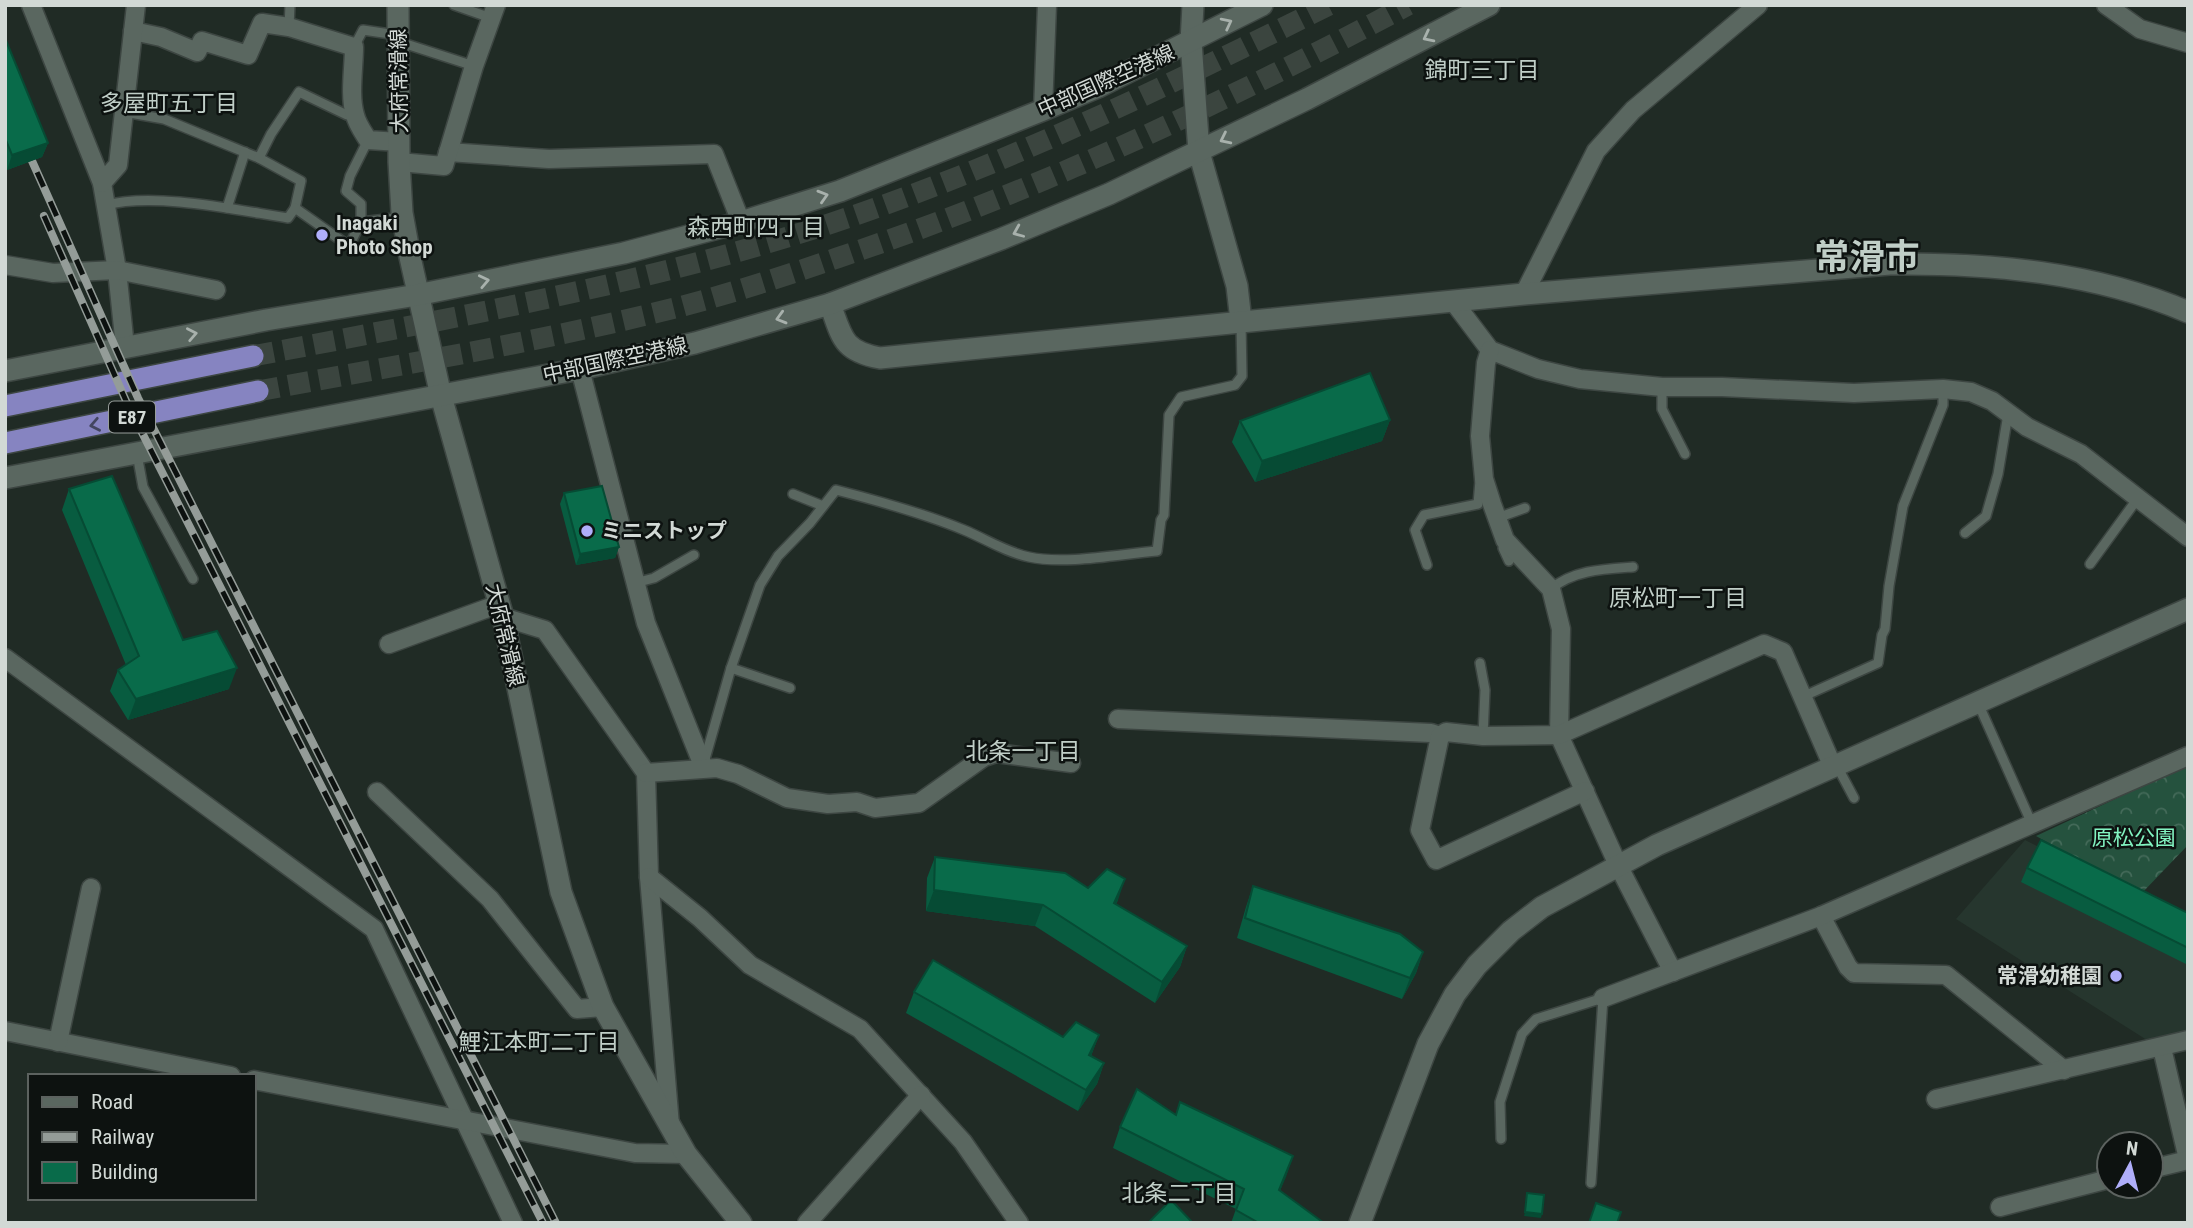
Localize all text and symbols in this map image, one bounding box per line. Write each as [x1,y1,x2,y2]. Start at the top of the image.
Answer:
one-way arrow [1220,18,1232,32]
street label: 大府常滑線 [386,28,412,134]
one-way arrow [1423,28,1436,42]
street label: 中部国際空港線 [1034,40,1178,122]
district label: 錦町三丁目 [1425,57,1540,84]
district label: 多屋町五丁目 [100,90,238,117]
one-way arrow [1220,131,1233,145]
one-way arrow [817,190,829,205]
place label: Inagaki Photo Shop [336,211,433,259]
district label: 森西町四丁目 [687,214,825,241]
one-way arrow [1012,223,1024,237]
marker: Inagaki Photo Shop [314,227,330,243]
district label: 常滑市 [1814,237,1920,278]
one-way arrow [478,275,490,290]
one-way arrow [775,309,787,324]
one-way arrow [186,328,198,343]
street label: 中部国際空港線 [541,333,689,387]
road number: E87 [109,402,155,432]
one-way arrow [89,416,101,431]
place label: ミニストップ [601,519,727,543]
marker: ミニストップ [579,523,595,539]
street label: 大府常滑線 [481,581,529,689]
district label: 原松町一丁目 [1609,585,1747,612]
district label: 北条一丁目 [966,738,1081,765]
park label: 原松公園 [2092,826,2176,850]
place label: 常滑幼稚園 [1997,964,2102,988]
marker: 常滑幼稚園 [2108,968,2124,984]
district label: 鯉江本町二丁目 [459,1029,620,1056]
legend [28,1074,256,1200]
text: Road [91,1090,133,1114]
text: Railway [91,1125,154,1149]
north arrow [2095,1130,2165,1200]
text: N [2125,1136,2139,1161]
text: Building [91,1160,158,1184]
district label: 北条二丁目 [1122,1180,1237,1207]

